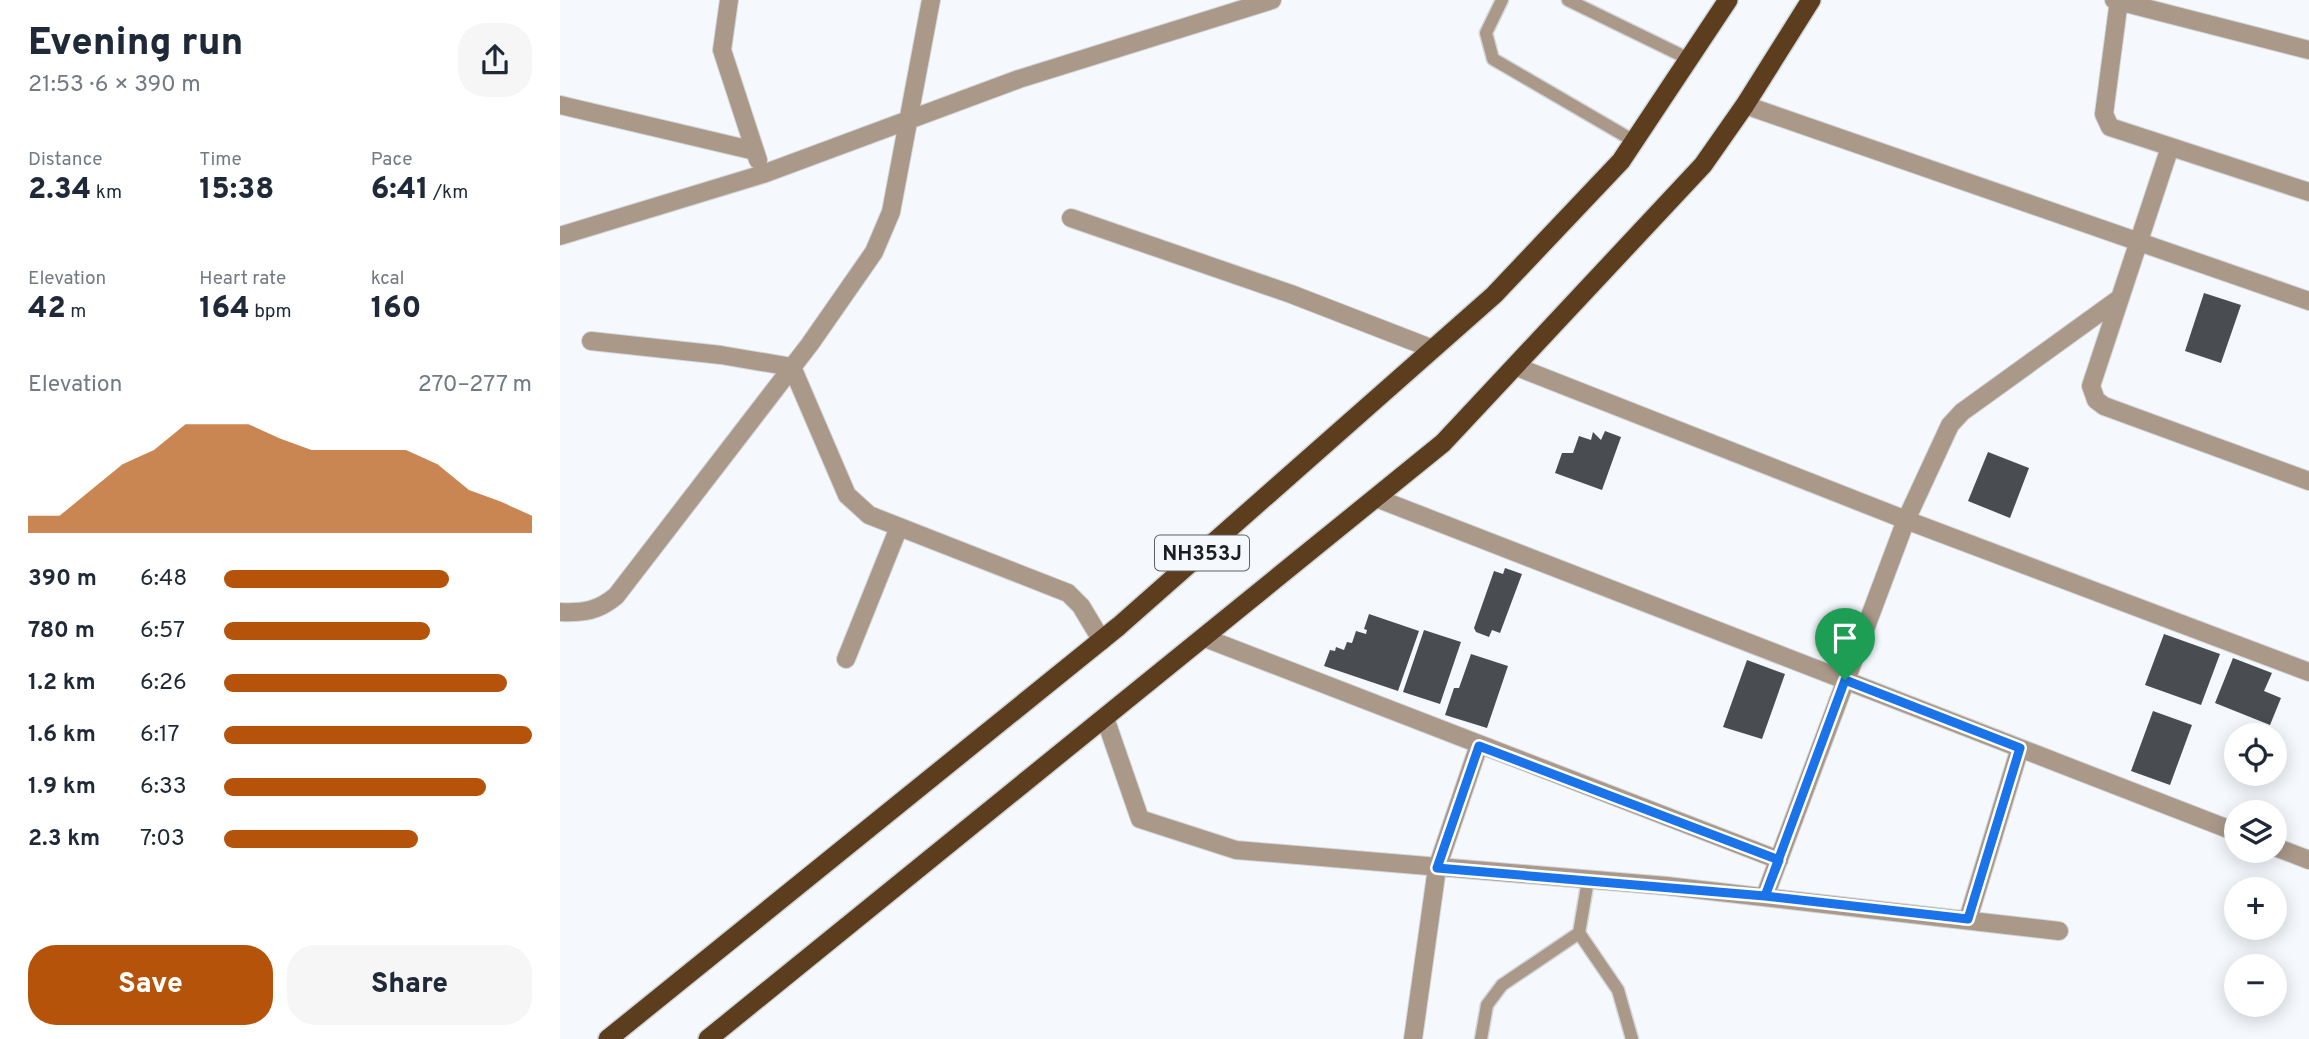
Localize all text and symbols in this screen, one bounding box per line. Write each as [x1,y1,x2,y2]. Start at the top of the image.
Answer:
text: Evening run [28,20,243,69]
button: share [458,23,532,97]
text: 21:53 · 6 × 390 m [28,71,201,100]
text: Distance [28,148,103,172]
text: Time [199,148,242,172]
text: Pace [371,148,412,172]
text: 2.34 [28,172,91,209]
text: 15:38 [199,172,274,209]
text: 6:41 [371,172,429,209]
text: km [91,181,122,205]
text: /km [429,181,468,205]
text: Elevation [28,267,106,291]
text: Heart rate [199,267,286,291]
text: kcal [371,267,404,291]
text: 42 [28,291,66,328]
text: 164 [199,291,250,328]
text: 160 [371,291,421,328]
text: m [66,300,86,324]
text: bpm [250,300,291,324]
text: Elevation [28,371,123,400]
text: 270–277 m [418,371,532,400]
road number: NH353J [1155,536,1249,570]
text: 390 m [28,565,97,594]
text: 6:48 [140,565,187,594]
pin [1815,608,1875,680]
text: 780 m [28,617,95,646]
text: 6:57 [140,617,185,646]
icon: arrive [1826,619,1864,657]
text: 1.2 km [28,669,96,698]
text: 6:26 [140,669,187,698]
text: 1.6 km [28,721,96,750]
text: 6:17 [140,721,179,750]
map controls [2224,723,2287,1017]
button: locate [2224,723,2287,786]
text: 1.9 km [28,773,96,802]
text: 6:33 [140,773,187,802]
button: layers [2224,800,2287,863]
text: 2.3 km [28,825,100,854]
text: 7:03 [140,825,185,854]
button: + [2224,877,2287,940]
button: Save [28,945,273,1025]
button: Share [287,945,532,1025]
button: − [2224,954,2287,1017]

